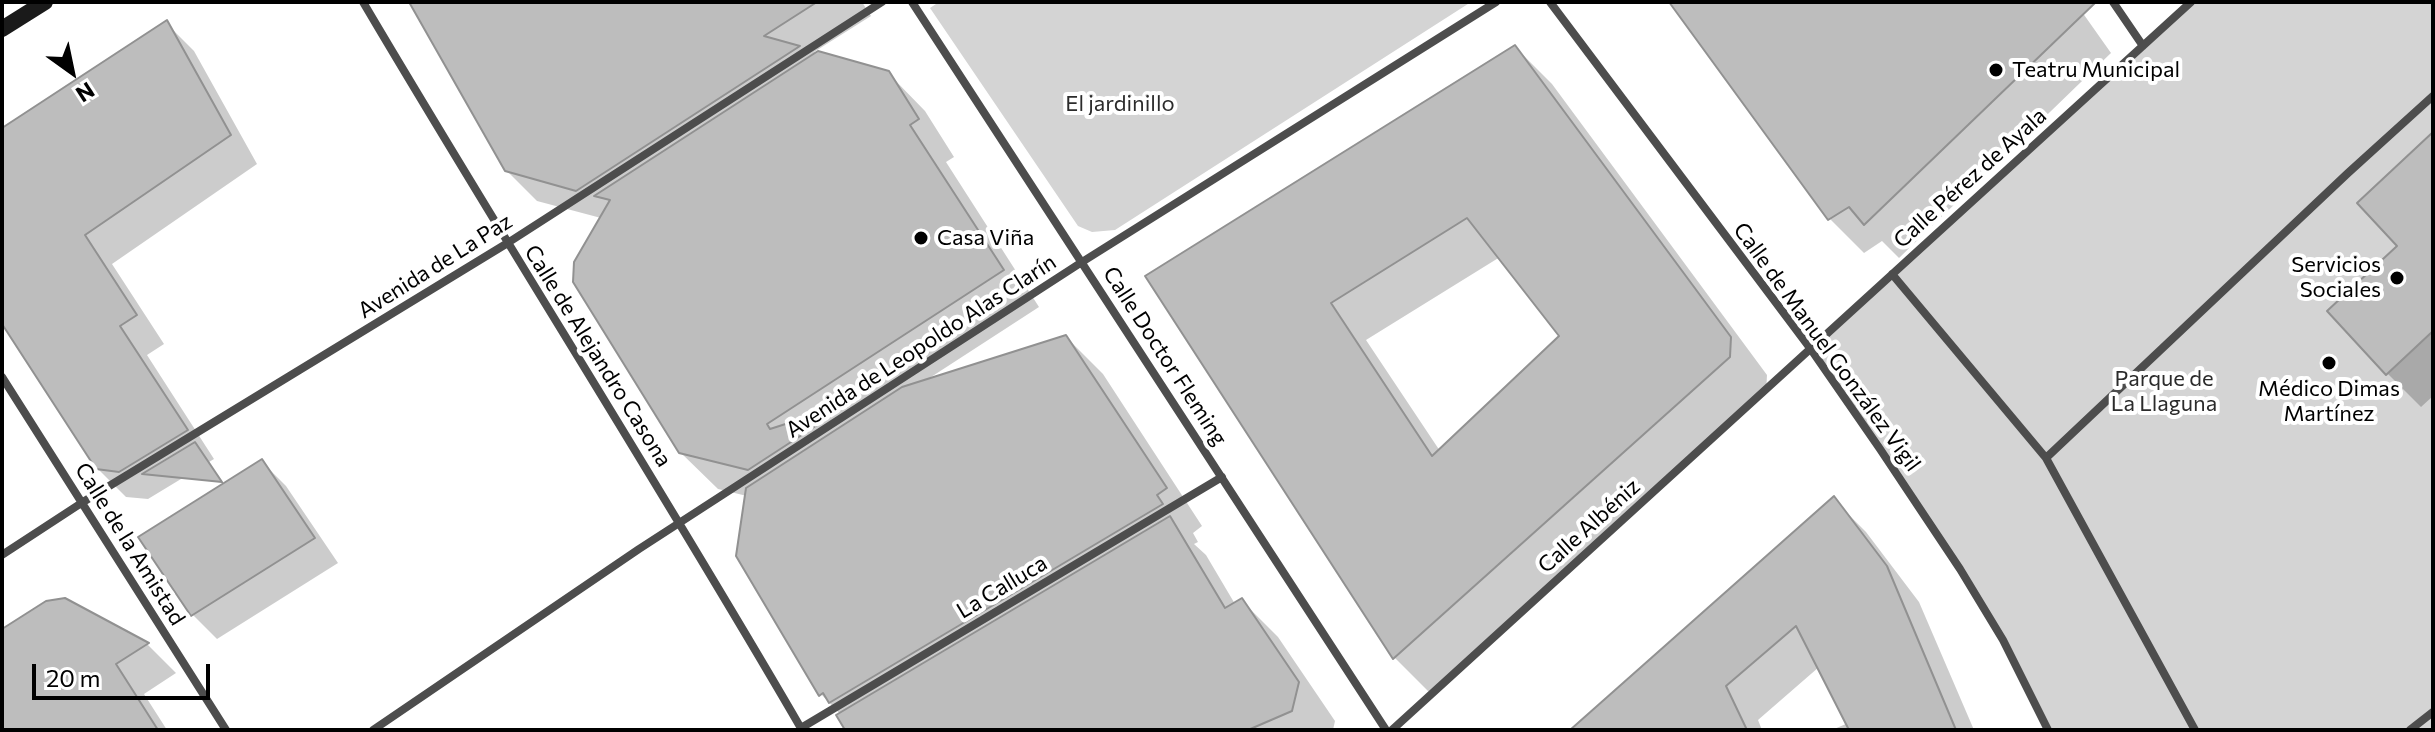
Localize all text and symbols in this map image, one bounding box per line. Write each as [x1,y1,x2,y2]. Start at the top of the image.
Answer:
north arrow [32,32,112,112]
place label: Teatru Municipal [2012,57,2180,83]
marker: Teatru Municipal [1987,61,2005,79]
text: N [71,77,100,108]
park label: El jardinillo [1065,91,1175,117]
street label: Calle Pérez de Ayala [1888,102,2052,254]
street label: Avenida de La Paz [353,208,517,324]
street label: Calle de Manuel González Vigil [1728,217,1926,477]
place label: Casa Viña [937,225,1034,251]
marker: Casa Viña [912,229,930,247]
street label: Calle de Alejandro Casona [519,240,677,472]
street label: Avenida de Leopoldo Alas Clarín [781,249,1061,443]
place label: Servicios Sociales [2291,252,2381,304]
street label: Calle Doctor Fleming [1097,262,1233,450]
marker: Servicios Sociales [2388,269,2406,287]
marker: Médico Dimas Martínez [2320,354,2338,372]
park label: Parque de La Llaguna [2111,366,2217,418]
place label: Médico Dimas Martínez [2258,376,2400,428]
street label: Calle de la Amistad [69,458,191,630]
street label: Calle Albéniz [1533,473,1645,579]
street label: La Calluca [952,550,1052,624]
scale bar [36,648,214,698]
text: 20 m [46,663,100,692]

